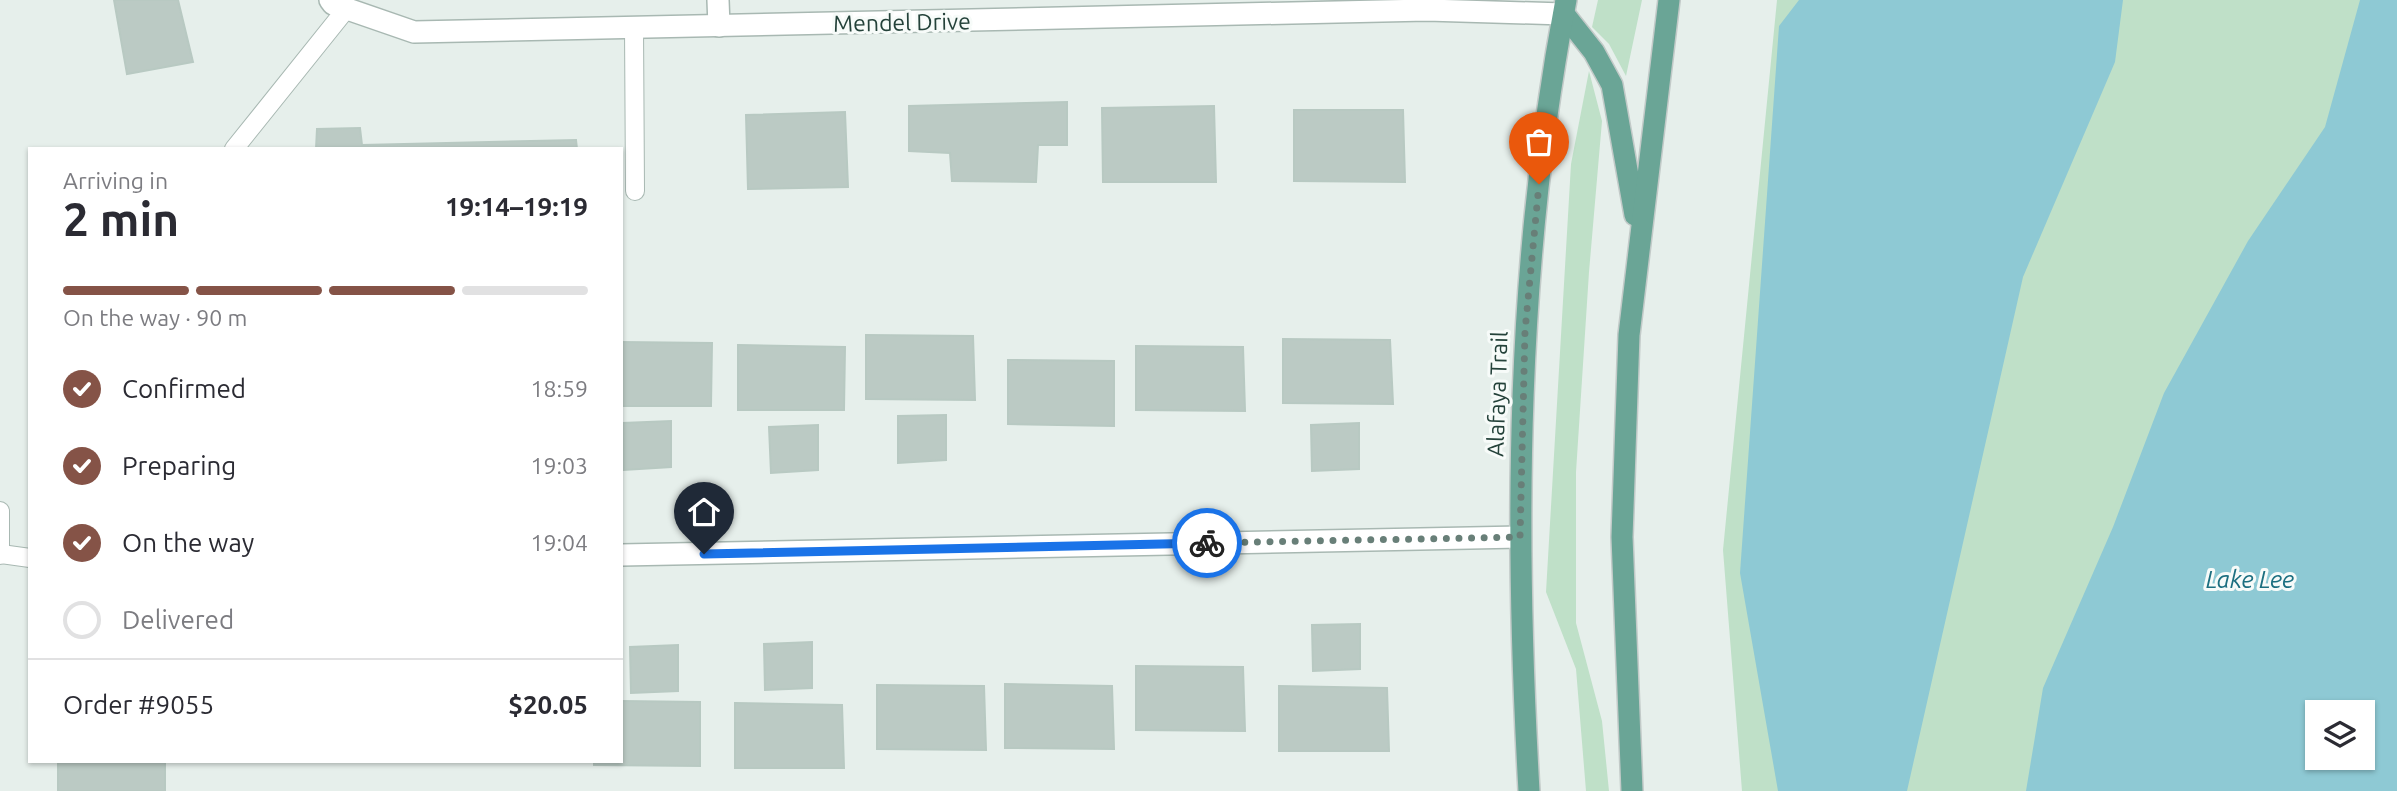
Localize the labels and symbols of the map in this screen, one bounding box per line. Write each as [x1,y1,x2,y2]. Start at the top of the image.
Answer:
street label: Mendel Drive [833,8,971,36]
pin [1509,112,1569,184]
street label: Alafaya Trail [1482,331,1512,457]
pin [674,482,734,554]
courier [1172,508,1242,578]
water label: Lake Lee [2206,566,2294,593]

